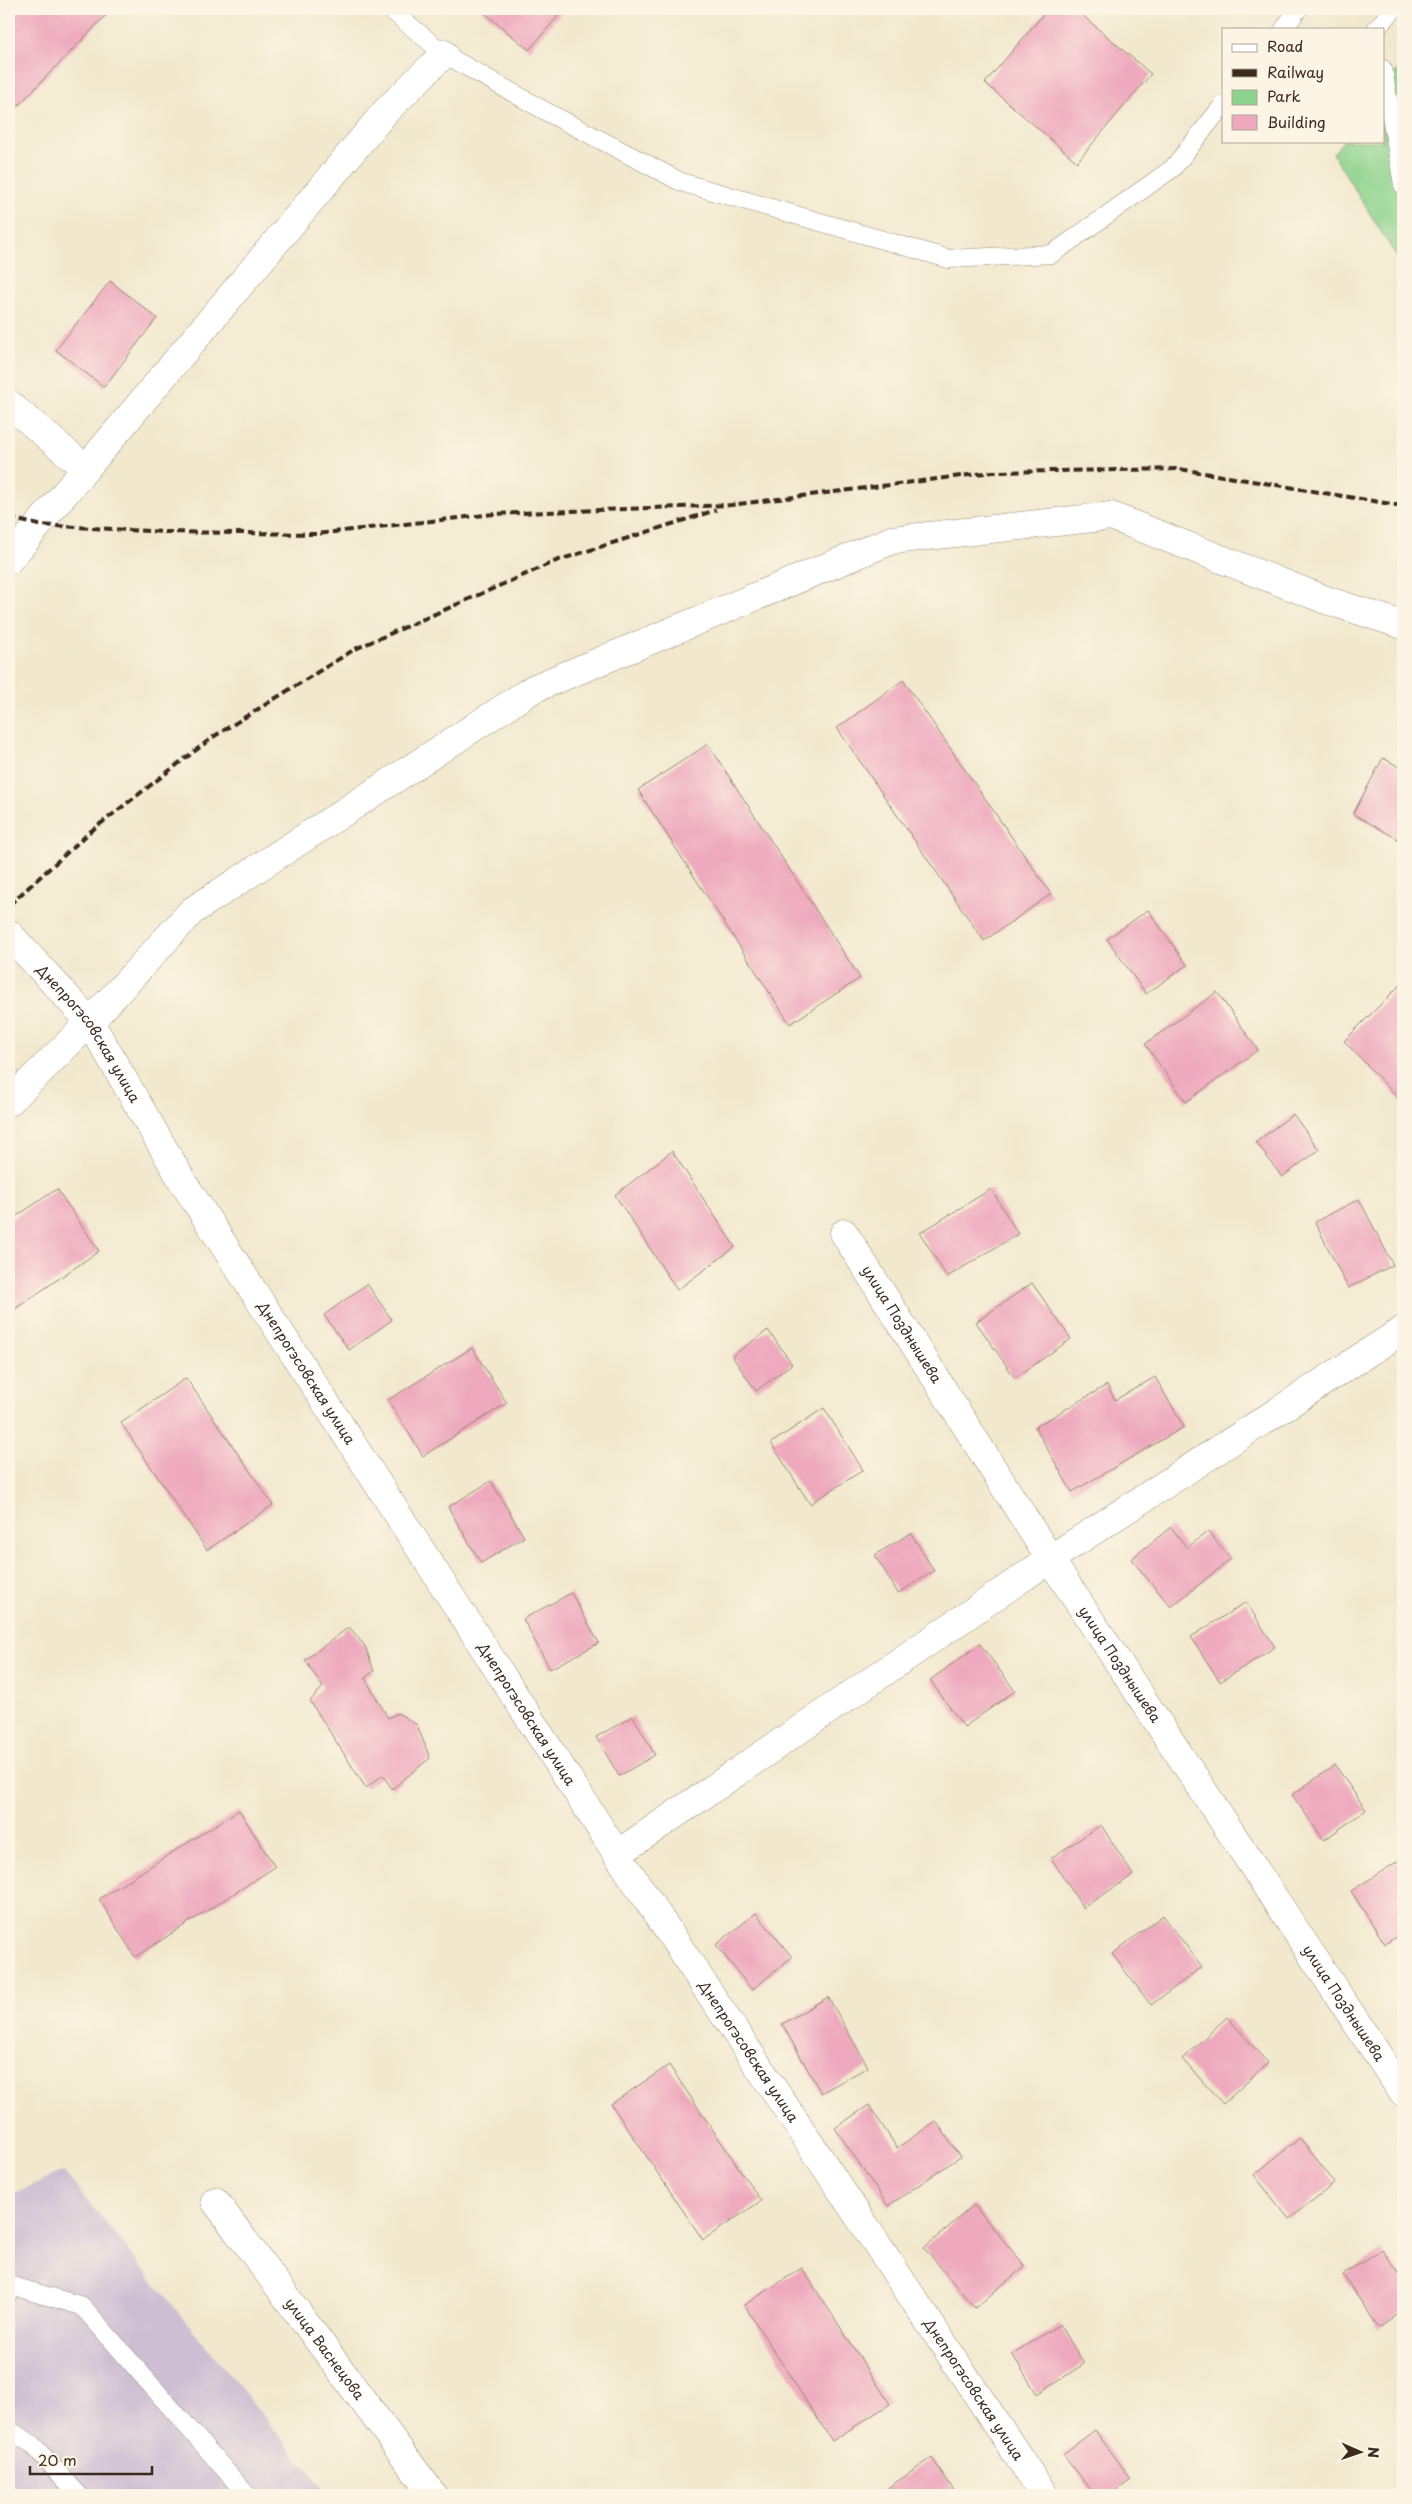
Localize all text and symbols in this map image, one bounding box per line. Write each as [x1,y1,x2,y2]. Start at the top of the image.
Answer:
legend [1222,28,1384,142]
text: Road [1267,34,1303,57]
text: Railway [1267,60,1324,83]
text: Park [1267,84,1301,107]
text: Building [1267,110,1326,133]
street label: Днепрогэсовская улица [31,959,146,1106]
street label: улица Позднышева [857,1261,947,1387]
street label: Днепрогэсовская улица [252,1296,361,1449]
street label: улица Позднышева [1074,1602,1166,1727]
street label: Днепрогэсовская улица [472,1637,581,1790]
street label: улица Позднышева [1298,1940,1390,2066]
street label: Днепрогэсовская улица [694,1975,804,2127]
street label: улица Васнецова [280,2293,370,2404]
street label: Днепрогэсовская улица [919,2313,1029,2464]
north arrow [1334,2426,1384,2476]
scale bar [30,2444,152,2476]
text: N [1363,2447,1384,2458]
text: 20 m [38,2448,77,2471]

